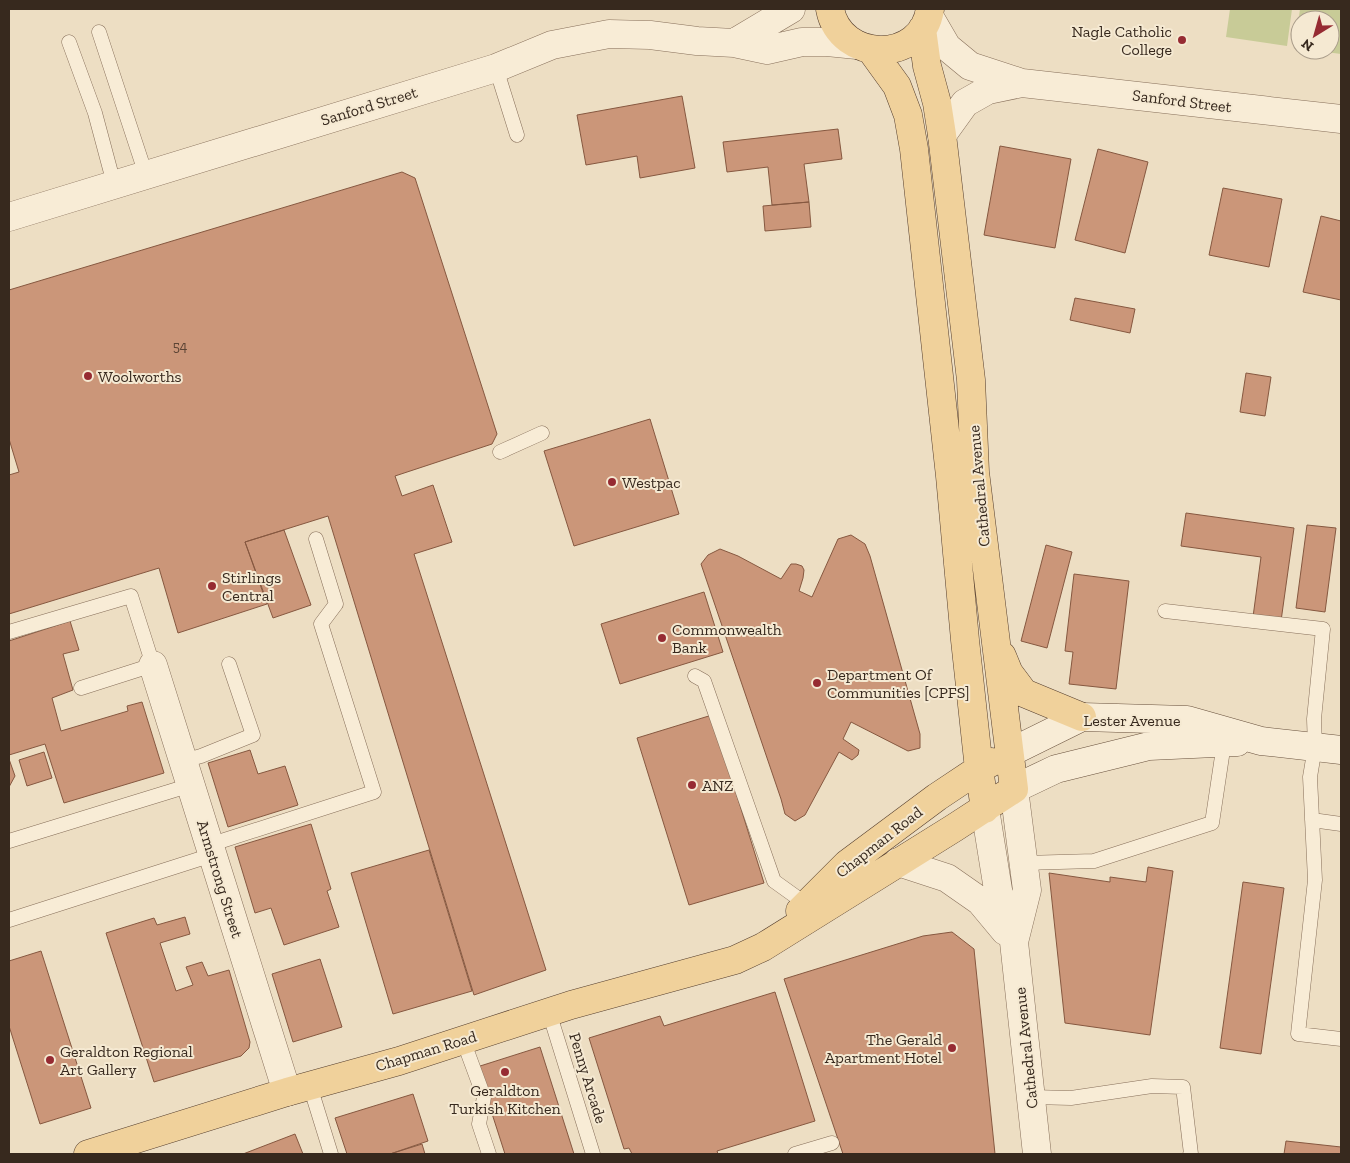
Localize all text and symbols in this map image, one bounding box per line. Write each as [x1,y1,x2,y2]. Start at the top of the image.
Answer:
north arrow [1290,10,1340,60]
place label: Nagle Catholic College [1071,22,1172,59]
marker: Nagle Catholic College [1176,34,1188,46]
text: N [1298,35,1317,55]
street label: Sanford Street [318,82,420,130]
street label: Sanford Street [1131,85,1233,117]
house number: 54 [173,338,188,355]
place label: Woolworths [98,367,182,386]
marker: Woolworths [82,370,94,382]
street label: Cathedral Avenue [964,424,994,548]
place label: Westpac [622,473,681,492]
marker: Westpac [606,476,618,488]
place label: Stirlings Central [222,568,281,605]
marker: Stirlings Central [206,580,218,592]
place label: Commonwealth Bank [672,620,782,657]
marker: Commonwealth Bank [656,632,668,644]
place label: Department Of Communities [CPFS] [827,665,969,702]
marker: Department Of Communities [CPFS] [811,677,823,689]
street label: Lester Avenue [1083,711,1181,730]
place label: ANZ [702,776,733,795]
marker: ANZ [686,779,698,791]
street label: Chapman Road [832,802,926,882]
street label: Armstrong Street [193,818,247,940]
street label: Cathedral Avenue [1010,986,1042,1110]
street label: Chapman Road [373,1027,479,1075]
street label: Penny Arcade [565,1030,611,1126]
place label: The Gerald Apartment Hotel [825,1030,942,1067]
place label: Geraldton Regional Art Gallery [60,1042,193,1079]
marker: The Gerald Apartment Hotel [946,1042,958,1054]
marker: Geraldton Regional Art Gallery [44,1054,56,1066]
marker: Geraldton Turkish Kitchen [499,1066,511,1078]
place label: Geraldton Turkish Kitchen [449,1081,562,1118]

